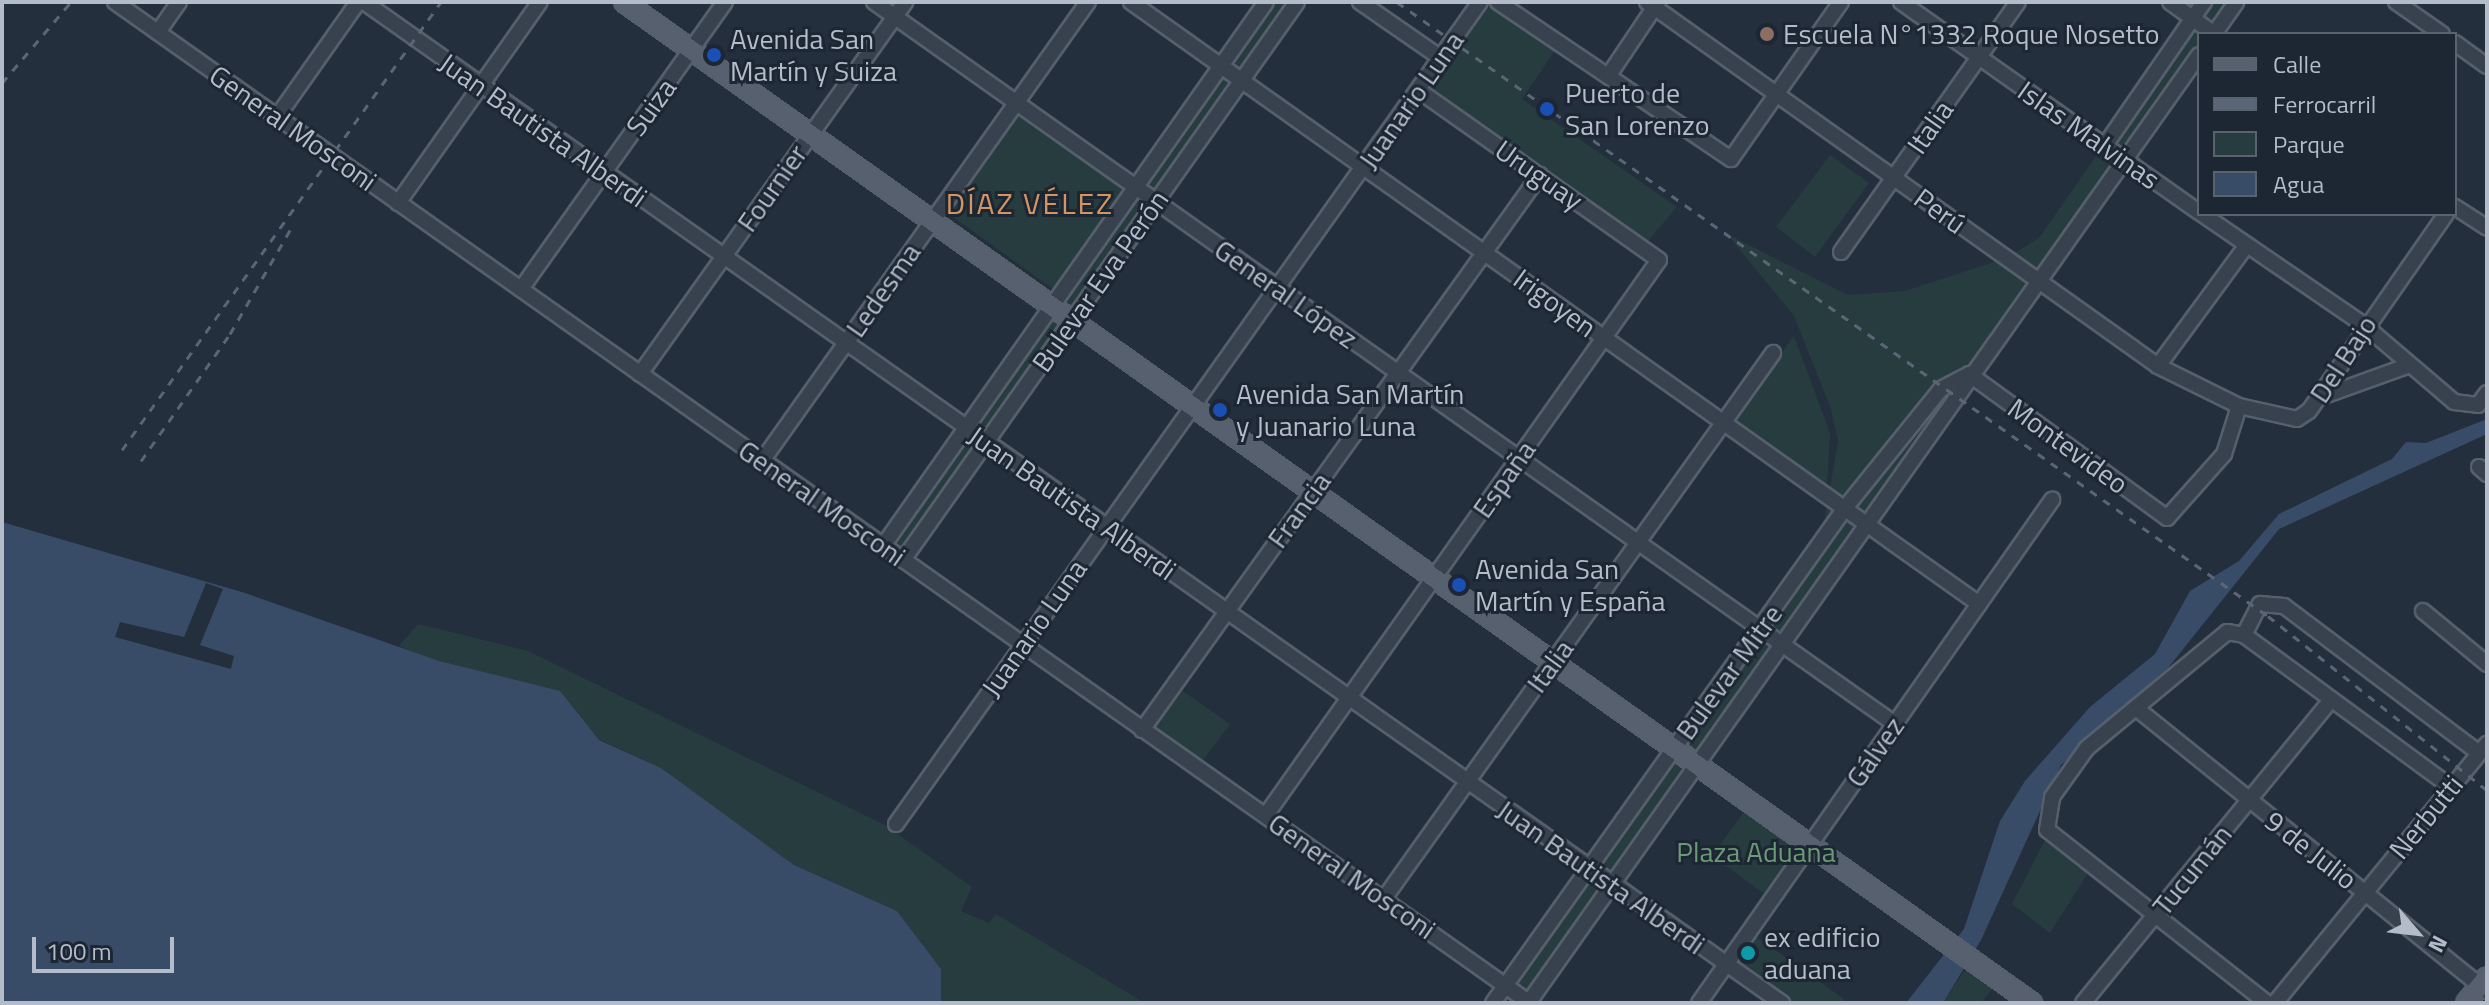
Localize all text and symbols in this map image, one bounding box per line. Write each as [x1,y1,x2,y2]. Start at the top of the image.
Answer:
place label: Escuela N°1332 Roque Nosetto [1783,17,2160,51]
place label: Avenida San Martín y Suiza [730,22,897,88]
street label: Juanario Luna [1351,25,1471,175]
marker: Escuela N°1332 Roque Nosetto [1758,25,1776,43]
legend [2197,32,2457,216]
street label: Juan Bautista Alberdi [433,46,653,214]
marker: Avenida San Martín y Suiza [705,46,723,64]
text: Calle [2273,46,2321,82]
street label: General Mosconi [203,58,383,198]
street label: Suiza [619,72,683,142]
street label: Islas Malvinas [2012,74,2166,196]
place label: Puerto de San Lorenzo [1565,76,1709,142]
text: Ferrocarril [2273,86,2376,122]
street label: Italia [1900,94,1960,160]
marker: Puerto de San Lorenzo [1536,98,1558,120]
text: Parque [2273,126,2345,162]
street label: Uruguay [1489,133,1589,217]
street label: Fournier [730,138,814,238]
text: Agua [2273,166,2324,202]
street label: Perú [1908,181,1972,241]
street label: Bulevar Eva Perón [1025,184,1175,378]
district label: DÍAZ VÉLEZ [946,185,1114,221]
street label: General López [1208,232,1364,356]
street label: Ledesma [839,237,927,343]
street label: Irigoyen [1507,262,1603,344]
street label: Del Bajo [2302,309,2384,409]
place label: Avenida San Martín y Juanario Luna [1236,377,1464,443]
street label: Montevideo [2001,391,2135,501]
marker: Avenida San Martín y Juanario Luna [1211,401,1229,419]
street label: Juan Bautista Alberdi [962,419,1182,587]
street label: General Mosconi [732,433,912,573]
street label: España [1465,434,1543,524]
street label: Francia [1260,466,1338,554]
place label: Avenida San Martín y España [1475,552,1665,618]
street label: Juanario Luna [974,553,1094,703]
marker: Avenida San Martín y España [1450,576,1468,594]
street label: Bulevar Mitre [1669,598,1789,746]
street label: Italia [1520,633,1580,699]
street label: Gálvez [1839,710,1911,794]
street label: Nerbutti [2382,768,2470,866]
street label: Juan Bautista Alberdi [1491,793,1711,961]
street label: 9 de Julio [2258,804,2364,896]
street label: General Mosconi [1262,806,1442,946]
street label: Tucumán [2145,818,2239,922]
park label: Plaza Aduana [1676,835,1836,869]
north arrow [2377,893,2457,973]
place label: ex edificio aduana [1764,920,1880,986]
scale bar [36,921,178,971]
text: N [2420,930,2457,959]
text: 100 m [46,933,112,969]
marker: ex edificio aduana [1739,944,1757,962]

